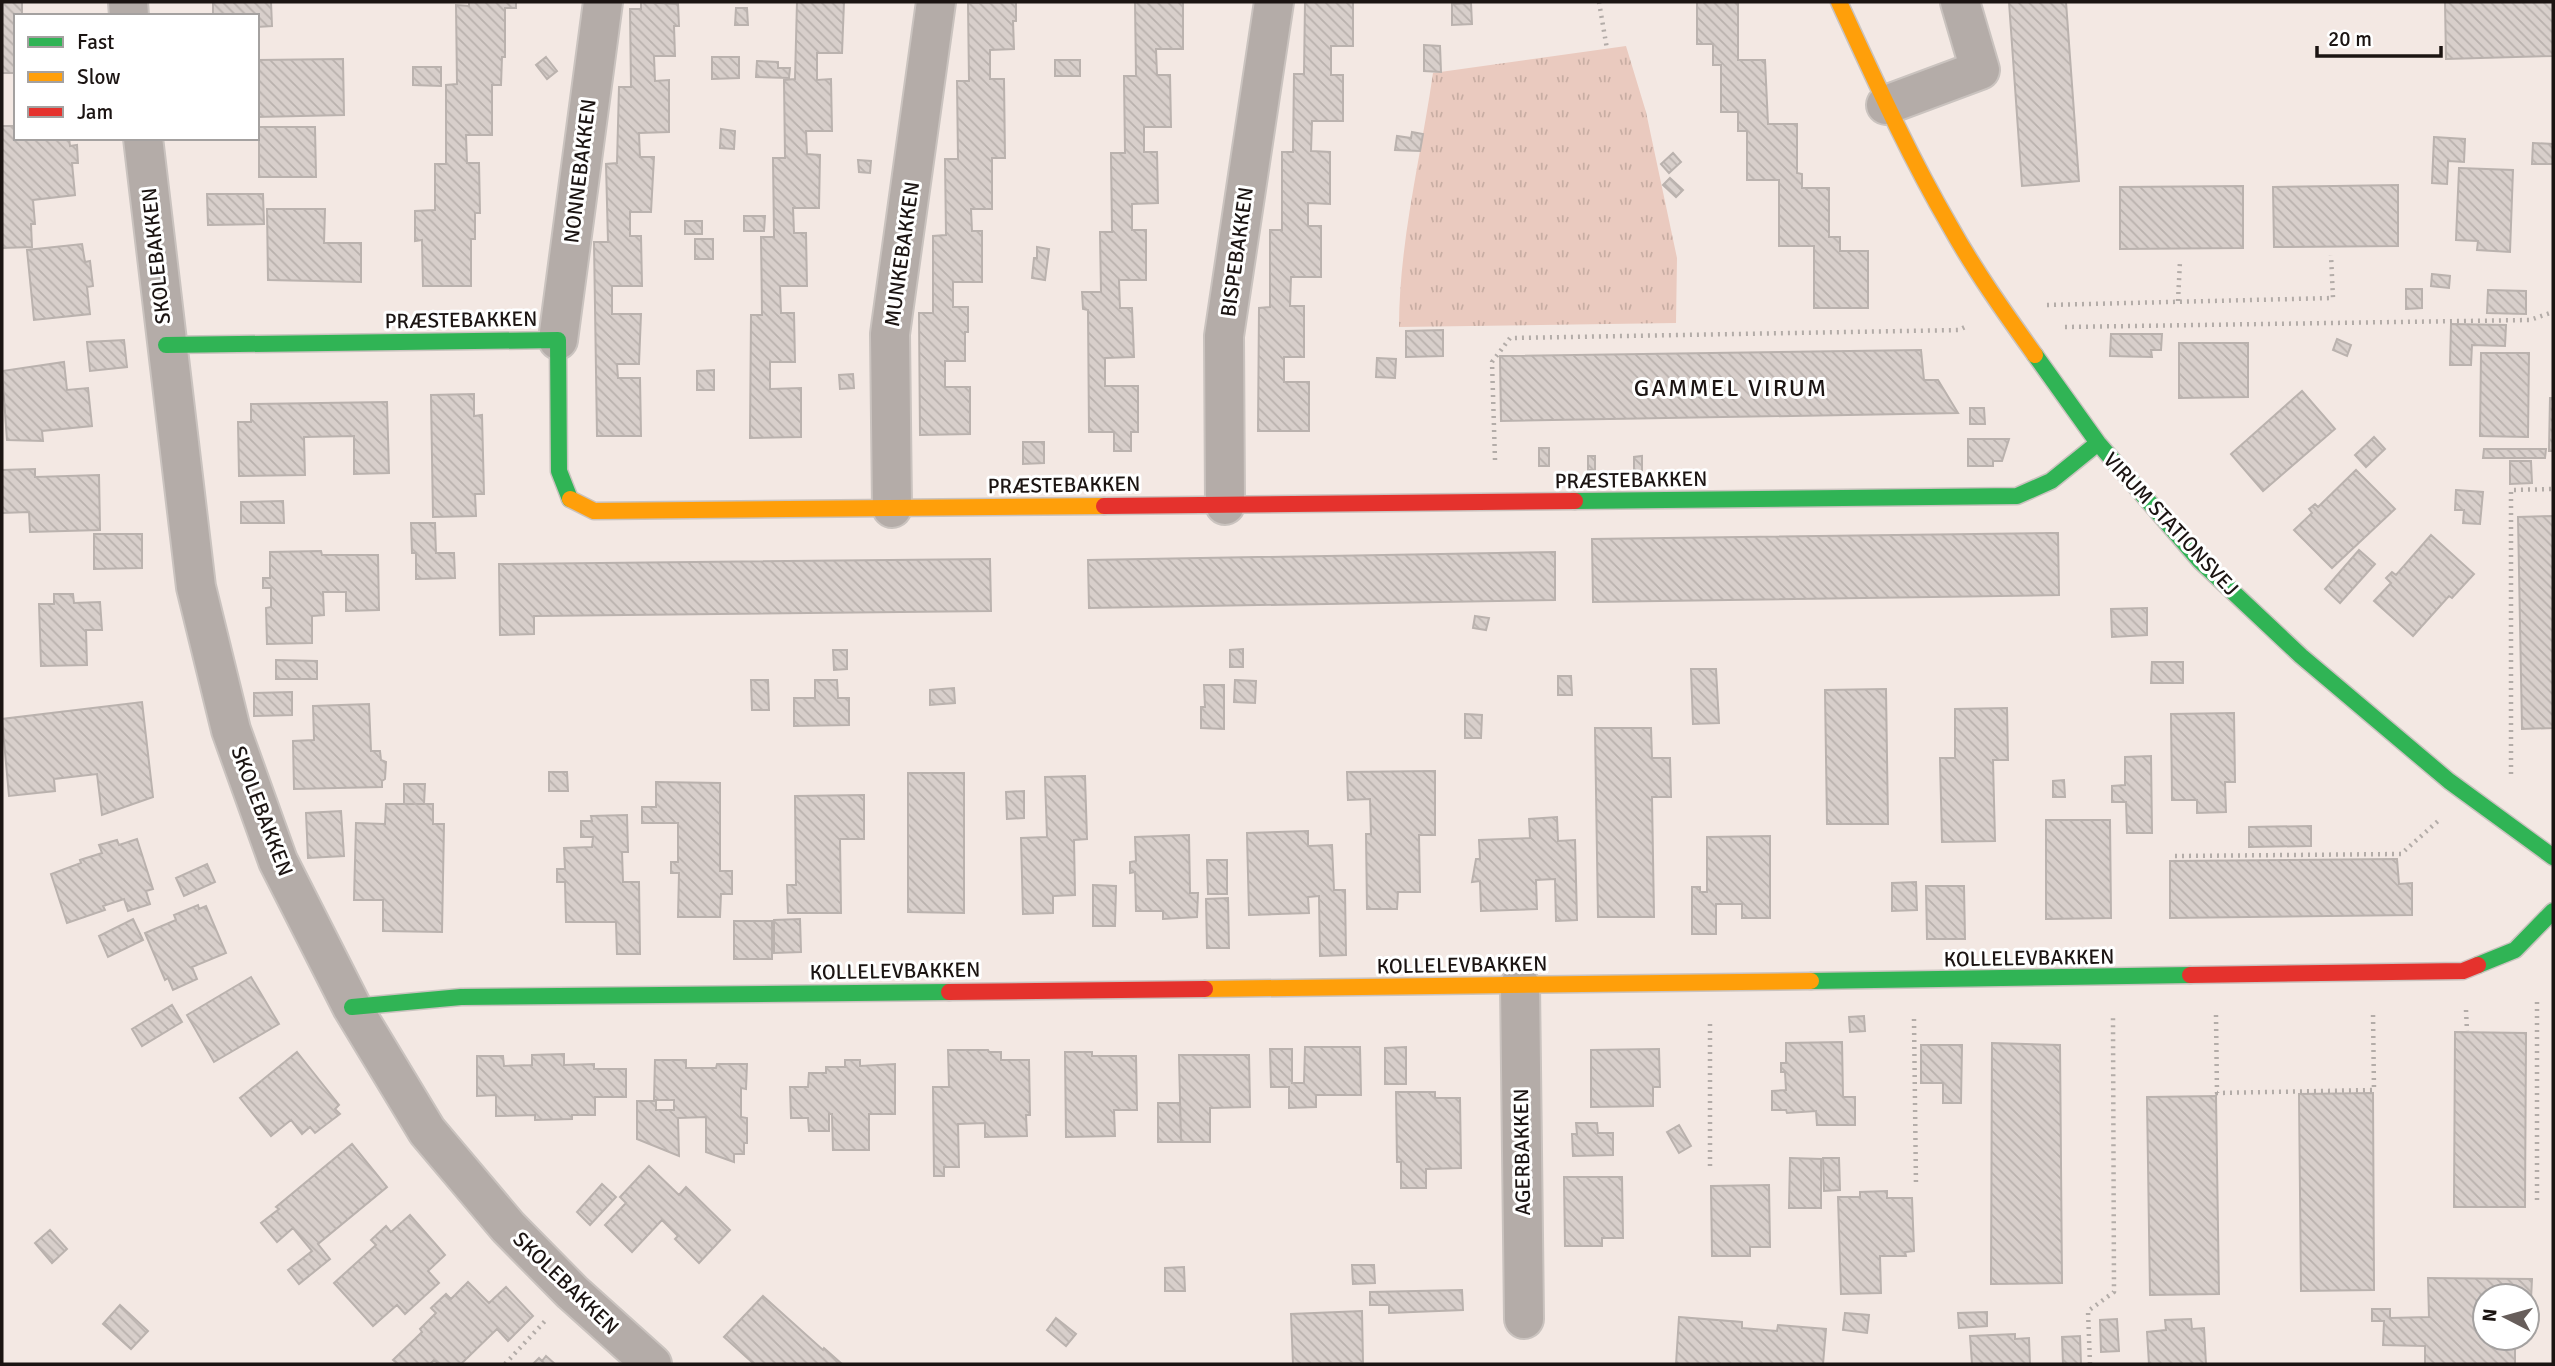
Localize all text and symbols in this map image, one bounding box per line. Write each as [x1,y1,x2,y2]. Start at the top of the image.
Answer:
legend [14,14,259,140]
scale bar [2317,14,2441,58]
text: 20 m [2328,26,2372,52]
text: Fast [77,29,114,55]
text: Slow [77,64,121,90]
street label: NONNEBAKKEN [558,97,602,245]
text: Jam [77,99,113,125]
street label: MUNKEBAKKEN [879,180,925,328]
street label: BISPEBAKKEN [1215,185,1259,319]
street label: SKOLEBAKKEN [136,186,176,326]
street label: PRÆSTEBAKKEN [384,306,538,334]
district label: GAMMEL VIRUM [1634,373,1828,403]
street label: VIRUM STATIONSVEJ [2098,447,2244,601]
street label: PRÆSTEBAKKEN [1554,466,1708,494]
street label: PRÆSTEBAKKEN [987,471,1141,499]
street label: SKOLEBAKKEN [225,742,299,880]
street label: KOLLELEVBAKKEN [1943,944,2115,972]
street label: KOLLELEVBAKKEN [1376,951,1548,979]
street label: KOLLELEVBAKKEN [809,957,981,985]
street label: AGERBAKKEN [1508,1088,1536,1216]
street label: SKOLEBAKKEN [508,1226,624,1340]
north arrow [2471,1282,2541,1352]
text: N [2477,1308,2503,1323]

